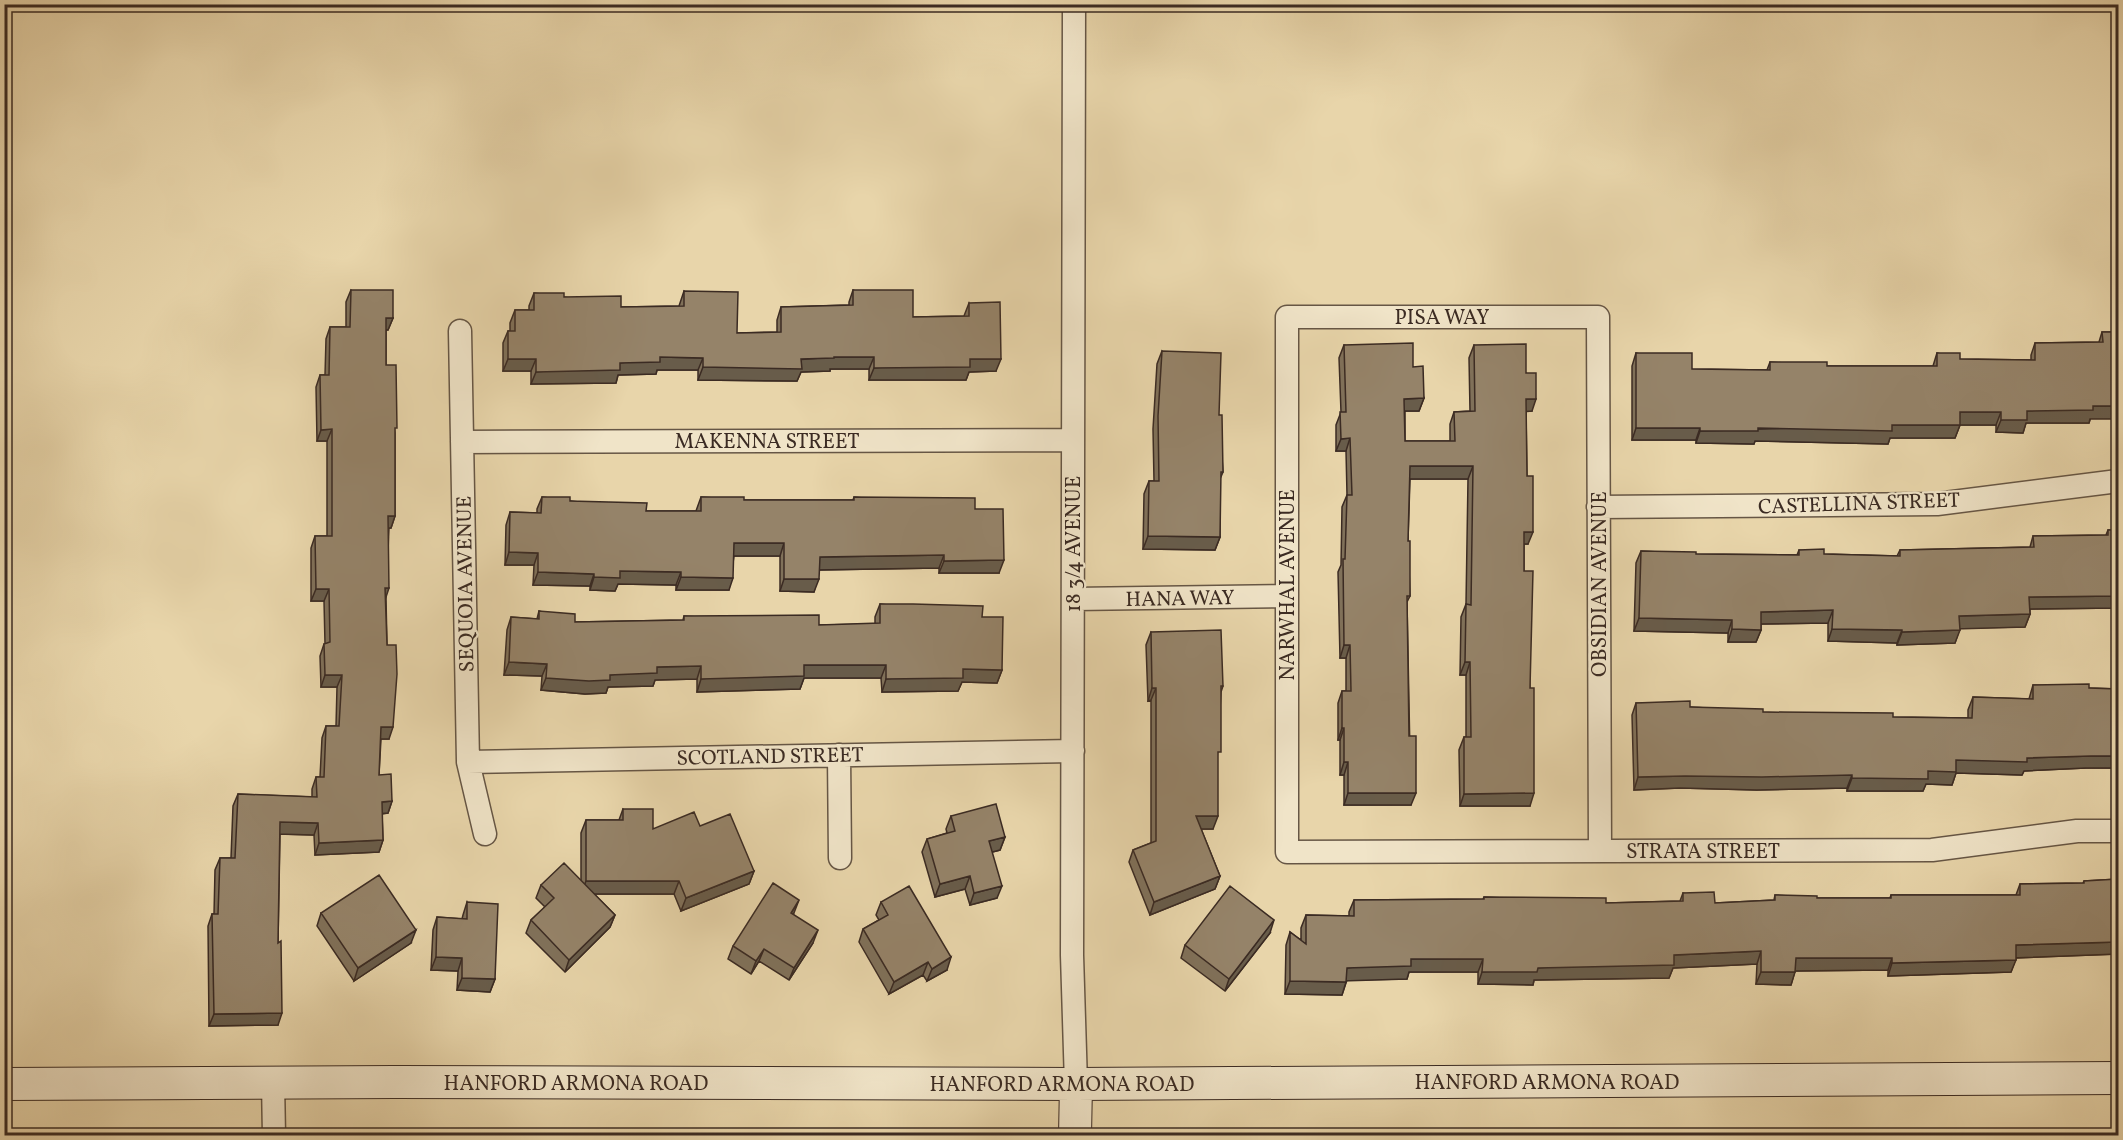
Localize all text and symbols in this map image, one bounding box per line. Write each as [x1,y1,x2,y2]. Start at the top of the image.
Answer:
street label: PISA WAY [1395,304,1489,333]
street label: MAKENNA STREET [675,428,859,457]
street label: 18 3/4 AVENUE [1060,476,1089,612]
street label: CASTELLINA STREET [1757,486,1961,523]
street label: NARWHAL AVENUE [1274,489,1303,681]
street label: OBSIDIAN AVENUE [1586,491,1615,677]
street label: SEQUOIA AVENUE [450,495,483,672]
street label: HANA WAY [1125,584,1235,615]
street label: SCOTLAND STREET [676,741,864,774]
street label: STRATA STREET [1626,838,1780,867]
street label: HANFORD ARMONA ROAD [1415,1069,1679,1098]
street label: HANFORD ARMONA ROAD [444,1070,708,1099]
street label: HANFORD ARMONA ROAD [930,1071,1194,1100]

